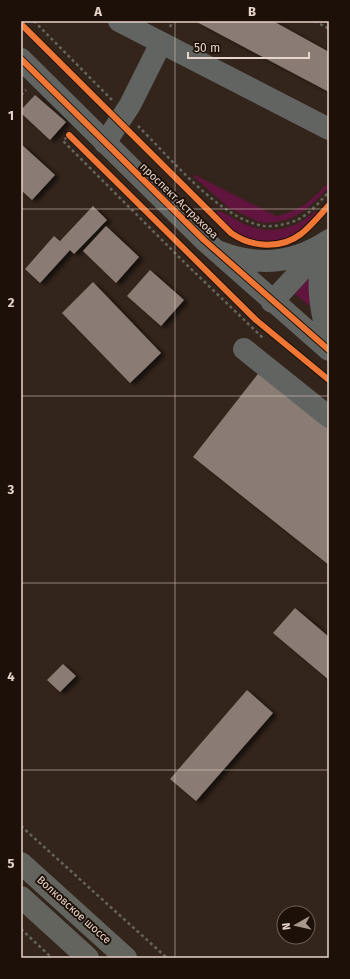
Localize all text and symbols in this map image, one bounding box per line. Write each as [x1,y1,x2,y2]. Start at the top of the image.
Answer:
text: A [93,4,102,19]
text: B [248,4,256,19]
scale bar [188,34,309,60]
text: 50 m [194,41,220,55]
text: 1 [8,108,14,123]
street label: проспект Астрахова [137,160,221,242]
text: 2 [8,295,15,310]
text: 3 [7,482,15,497]
text: 4 [7,669,15,684]
text: 5 [8,856,15,871]
street label: Волковское шоссе [34,873,114,947]
north arrow [276,905,316,945]
text: N [280,922,294,931]

